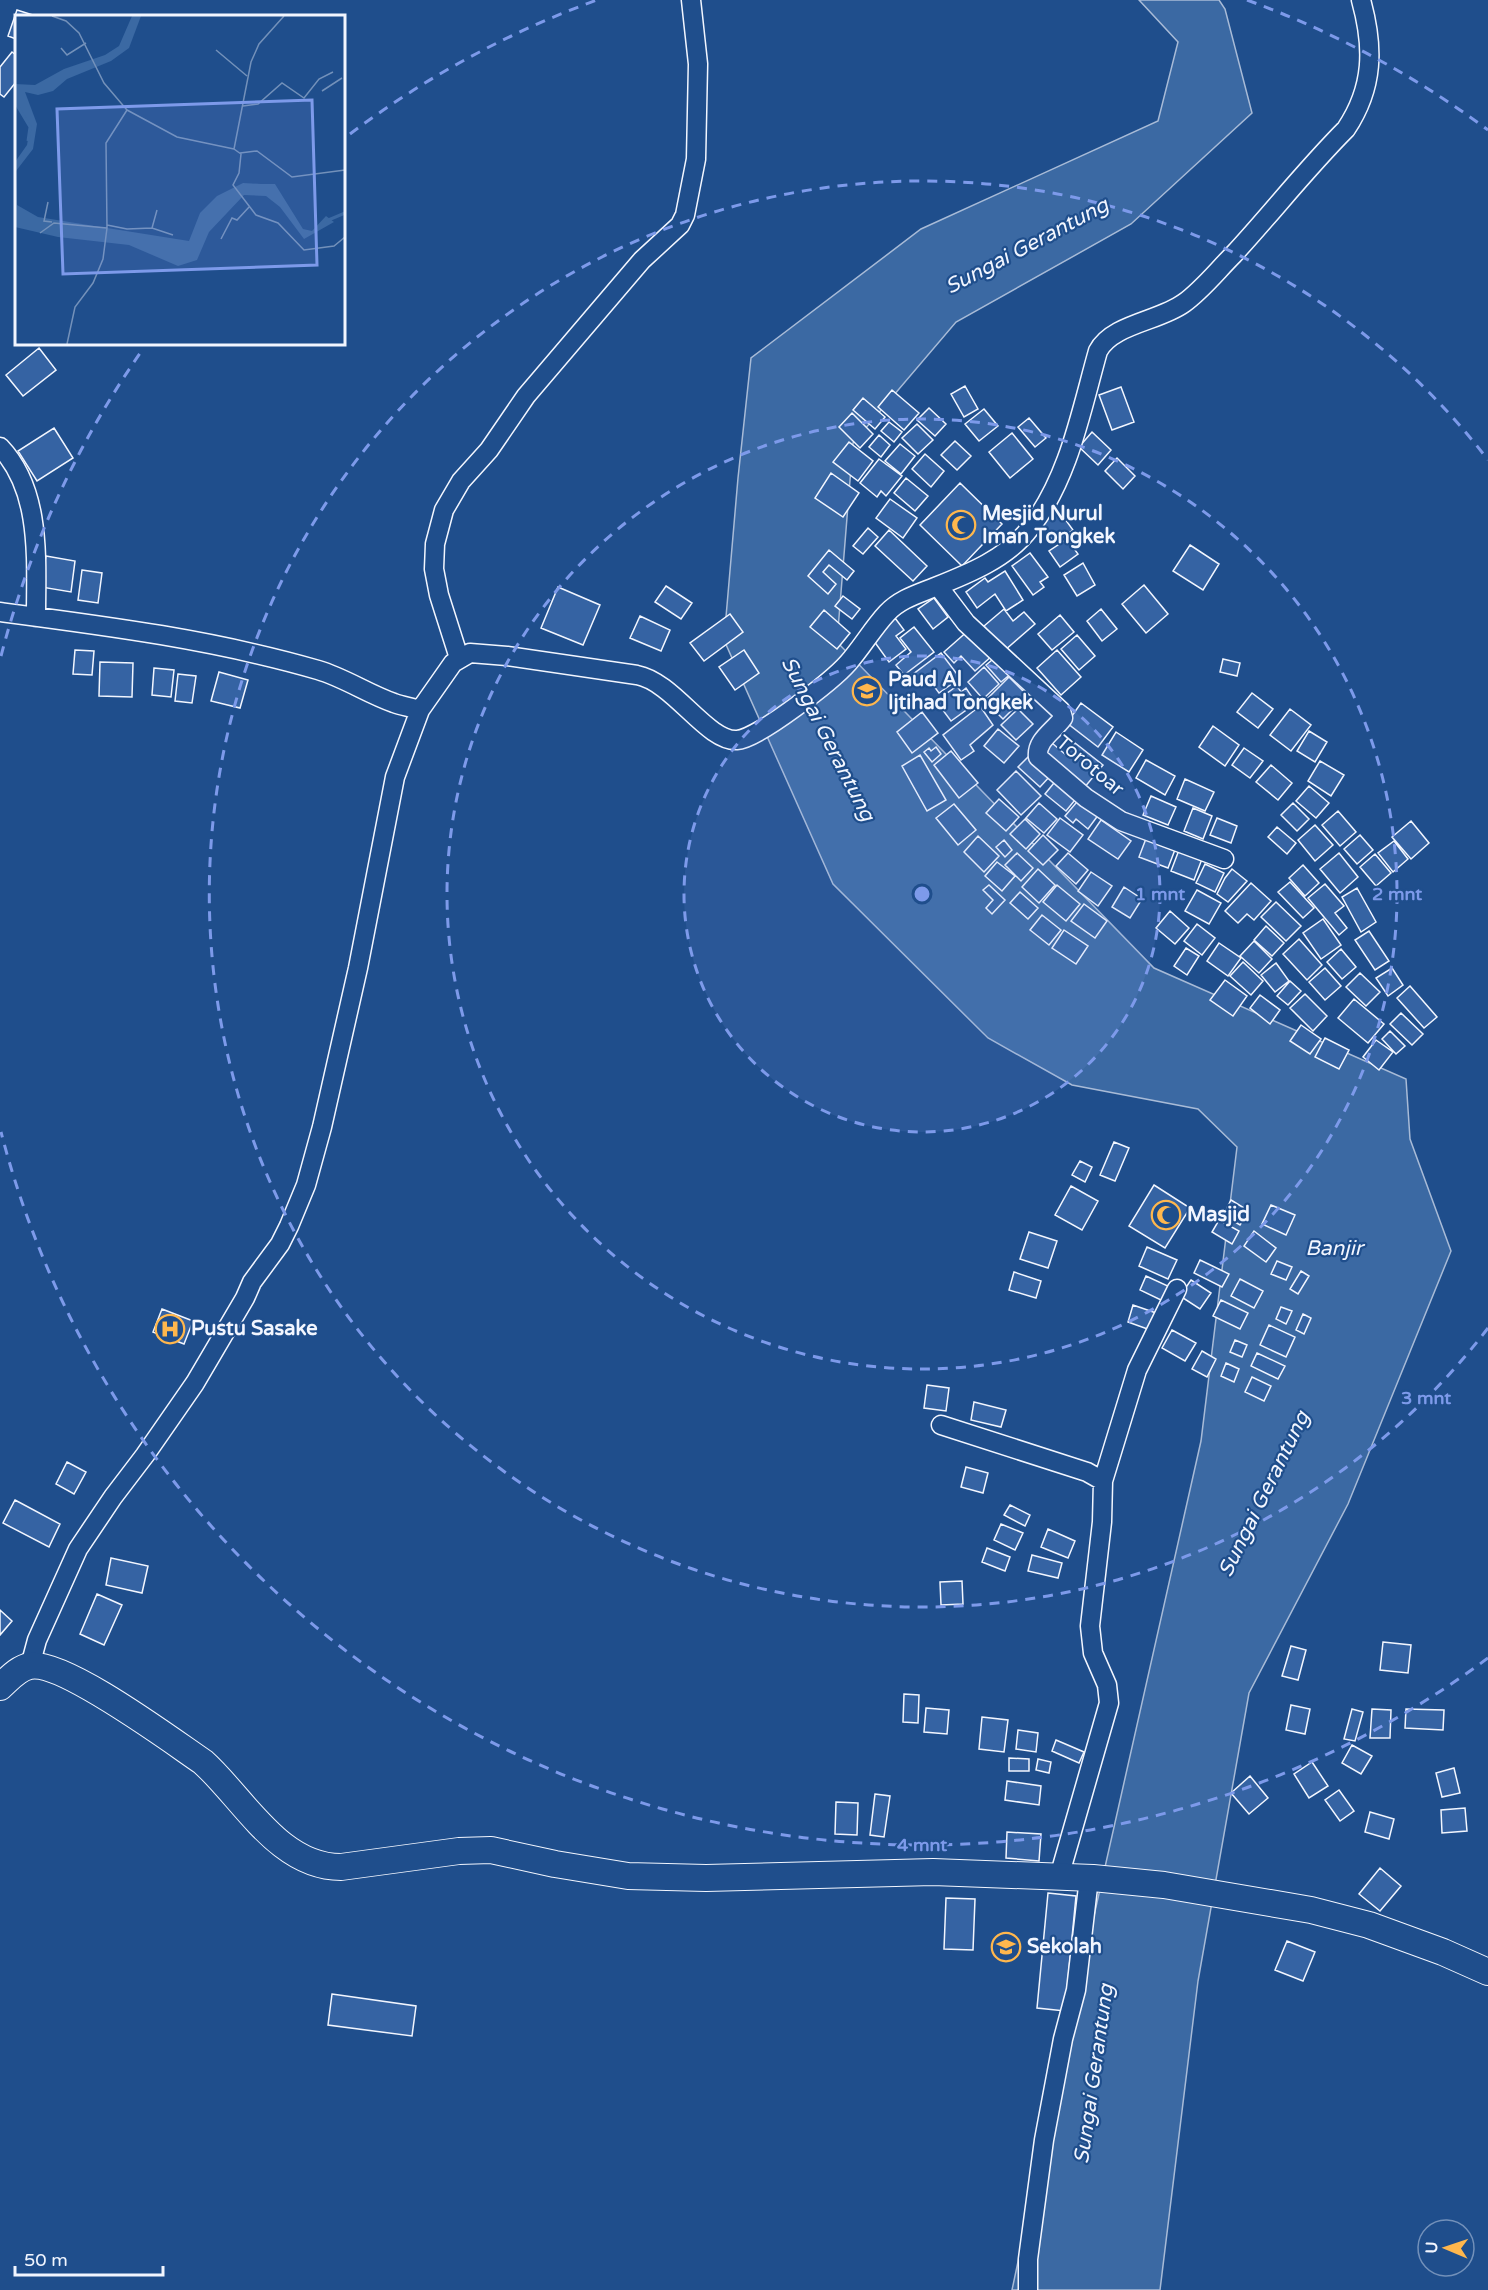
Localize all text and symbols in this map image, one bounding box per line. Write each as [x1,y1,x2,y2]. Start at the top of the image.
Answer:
inset map [15,15,345,345]
water label: Sungai Gerantung [941,192,1114,300]
place label: Mesjid Nurul Iman Tongkek [982,502,1115,549]
mosque icon: Mesjid Nurul Iman Tongkek [945,509,977,541]
water label: Sungai Gerantung [776,653,881,827]
place label: Paud Al Ijtihad Tongkek [888,668,1033,715]
school or university icon: Paud Al Ijtihad Tongkek [851,675,883,707]
street label: Torotoar [1051,731,1129,801]
text: 1 mnt [1135,883,1185,905]
text: 2 mnt [1372,883,1422,905]
centre of rings [912,884,932,904]
mosque icon: Masjid [1150,1199,1182,1231]
place label: Masjid [1187,1203,1250,1227]
water label: Banjir [1305,1236,1366,1261]
hospital icon: Pustu Sasake [154,1313,186,1345]
place label: Pustu Sasake [191,1317,317,1341]
text: 3 mnt [1401,1387,1451,1409]
water label: Sungai Gerantung [1213,1406,1316,1581]
text: 4 mnt [897,1834,947,1856]
school or university icon: Sekolah [990,1931,1022,1963]
place label: Sekolah [1027,1935,1102,1959]
water label: Sungai Gerantung [1069,1981,1119,2165]
north arrow [1416,2218,1476,2278]
scale bar [15,2239,164,2277]
text: U [1422,2241,1442,2254]
text: 50 m [24,2249,68,2271]

